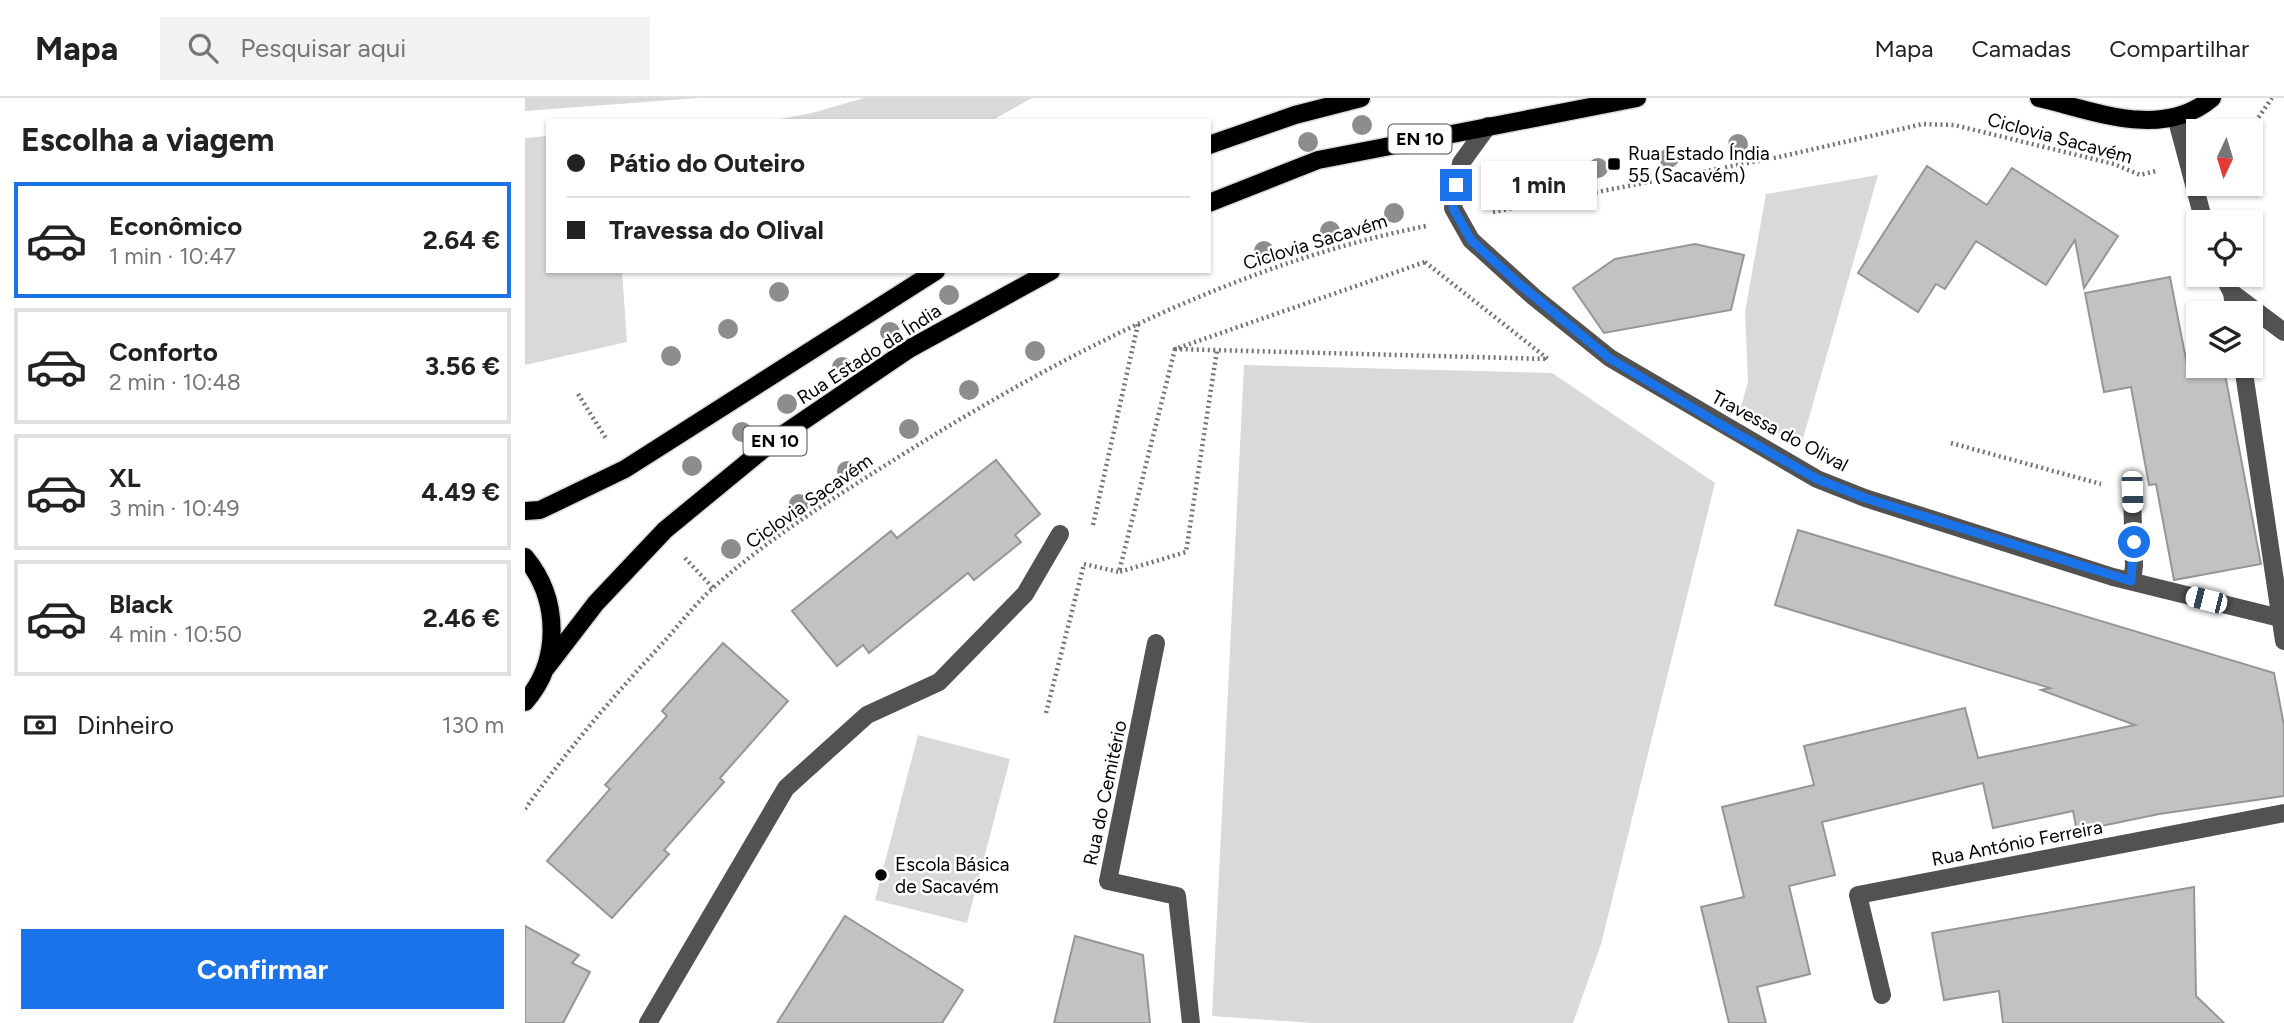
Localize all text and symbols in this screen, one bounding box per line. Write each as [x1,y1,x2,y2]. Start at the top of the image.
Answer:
search box [160,17,650,80]
text: Mapa [35,29,118,68]
icon: search [184,29,222,67]
text: Pesquisar aqui [240,32,406,64]
text: Mapa [1874,34,1933,63]
text: Camadas [1971,34,2071,63]
text: Compartilhar [2109,34,2249,63]
street label: Ciclovia Sacavém [1985,108,2135,168]
north arrow [2186,119,2263,196]
map controls [2186,119,2263,378]
text: Escolha a viagem [21,121,274,159]
road number: EN 10 [1389,124,1451,154]
place label: Rua Estado Índia 55 (Sacavém) [1628,142,1770,187]
text: Pátio do Outeiro [609,147,805,179]
marker: Rua Estado Índia 55 (Sacavém) [1606,156,1622,172]
callout: 1 min [1481,160,1596,210]
route end [1440,169,1472,201]
text: 1 min [1512,171,1566,199]
icon: car [25,209,88,272]
street label: Ciclovia Sacavém [1240,209,1390,275]
text: Econômico [109,210,242,242]
button: locate [2186,210,2263,287]
text: Travessa do Olival [609,214,824,246]
text: 2.64 € [423,224,500,256]
text: 1 min · 10:47 [109,242,236,270]
street label: Rua Estado da Índia [793,299,945,409]
button: layers [2186,301,2263,378]
icon: car [25,335,88,398]
text: Conforto [109,336,218,368]
text: 3.56 € [425,350,500,382]
text: 2 min · 10:48 [109,368,241,396]
street label: Travessa do Olival [1708,385,1852,477]
road number: EN 10 [743,426,807,456]
street label: Ciclovia Sacavém [741,449,877,553]
icon: car [25,461,88,524]
text: XL [109,462,141,494]
car [2121,471,2144,513]
text: 4.49 € [421,476,500,508]
text: 3 min · 10:49 [109,494,240,522]
route start [2118,526,2150,558]
car [2184,585,2229,615]
icon: car [25,587,88,650]
text: Black [109,588,173,620]
text: 2.46 € [423,602,500,634]
text: 4 min · 10:50 [109,620,242,648]
icon: cash [21,706,59,744]
text: Dinheiro [77,709,174,741]
text: 130 m [442,711,504,739]
street label: Rua do Cemitério [1078,718,1132,868]
street label: Rua António Ferreira [1930,815,2104,871]
place label: Escola Básica de Sacavém [895,853,1009,898]
marker: Escola Básica de Sacavém [873,867,889,883]
button: Confirmar [21,929,504,1009]

